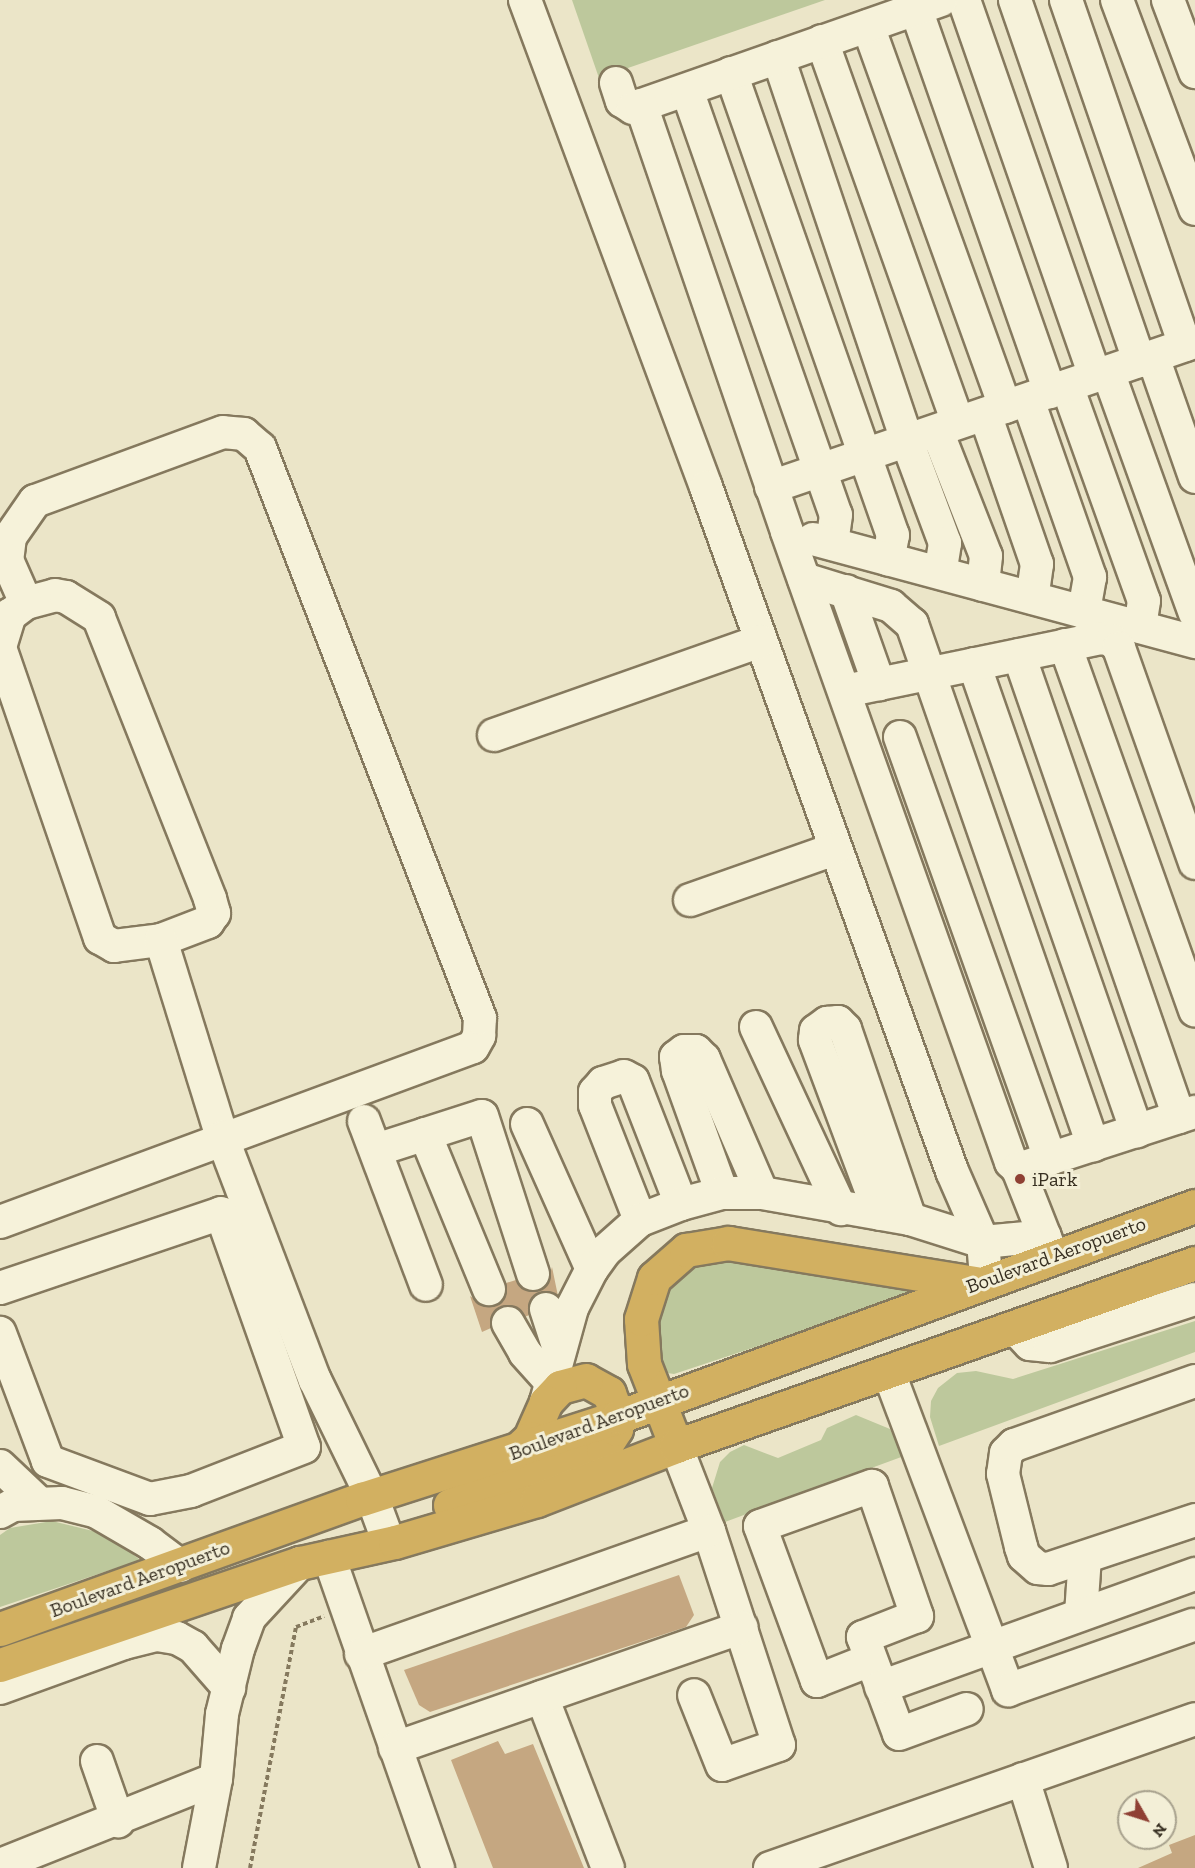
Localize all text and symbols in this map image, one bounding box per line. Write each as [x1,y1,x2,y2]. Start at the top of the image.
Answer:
place label: iPark [1032,1167,1077,1191]
marker: iPark [1013,1172,1027,1186]
street label: Boulevard Aeropuerto [963,1211,1149,1299]
street label: Boulevard Aeropuerto [506,1378,692,1466]
street label: Boulevard Aeropuerto [47,1535,233,1623]
north arrow [1117,1790,1177,1850]
text: N [1149,1820,1171,1841]

